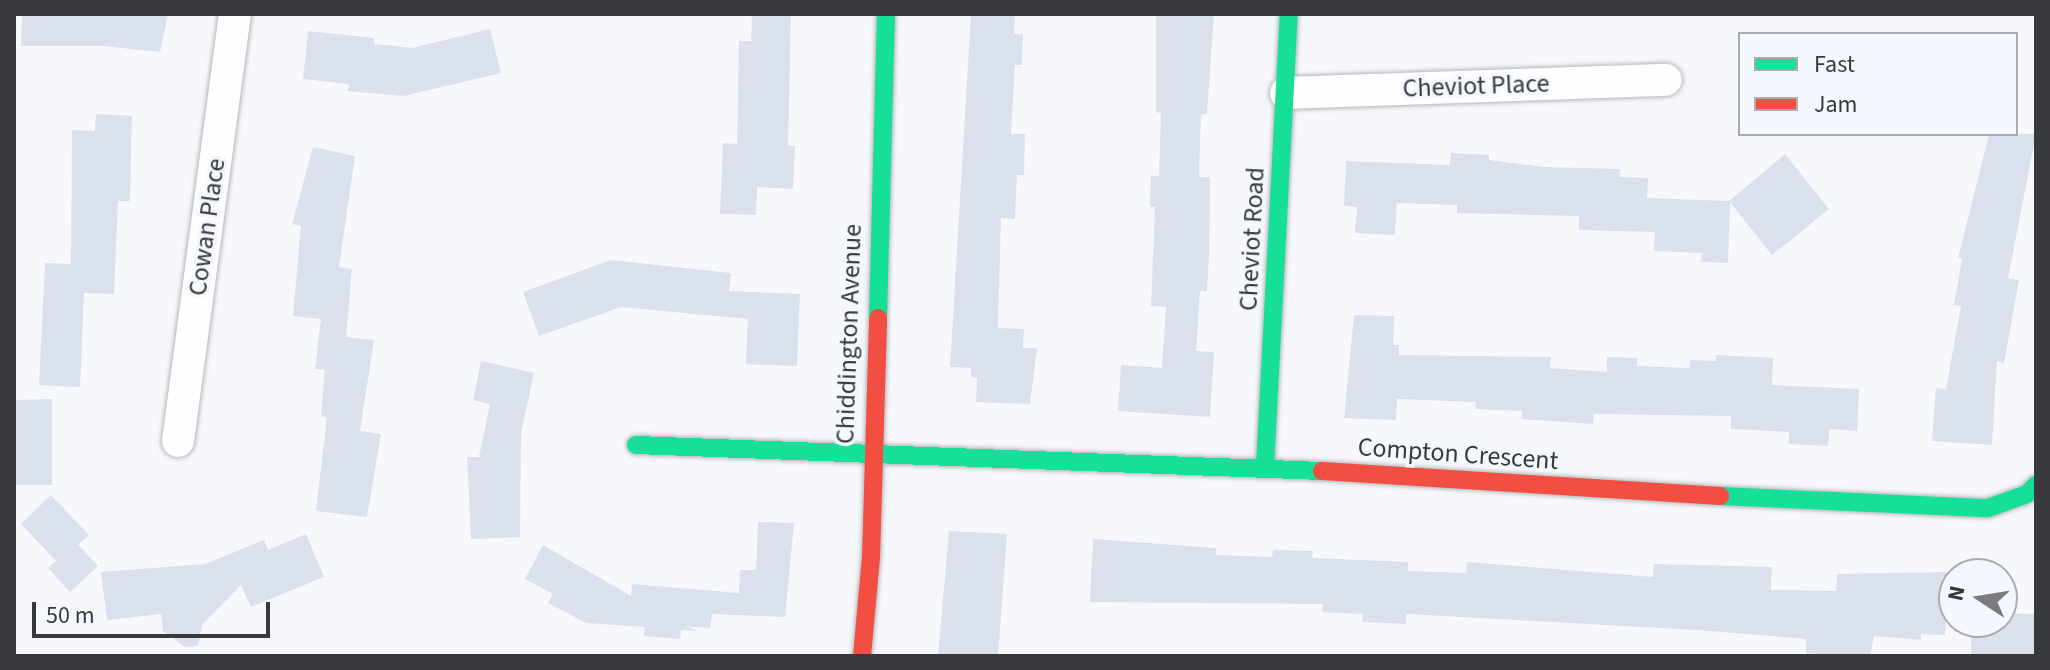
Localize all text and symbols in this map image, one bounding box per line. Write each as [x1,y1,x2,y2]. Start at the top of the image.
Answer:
legend [1738,32,2018,136]
text: Fast [1814,47,1855,82]
street label: Cheviot Place [1402,68,1550,104]
text: Jam [1814,87,1858,122]
street label: Cowan Place [182,156,232,298]
street label: Cheviot Road [1233,166,1271,312]
street label: Chiddington Avenue [830,224,868,444]
street label: Compton Crescent [1357,431,1559,477]
north arrow [1938,558,2018,638]
text: N [1939,583,1974,604]
scale bar [36,586,274,636]
text: 50 m [46,598,95,633]

